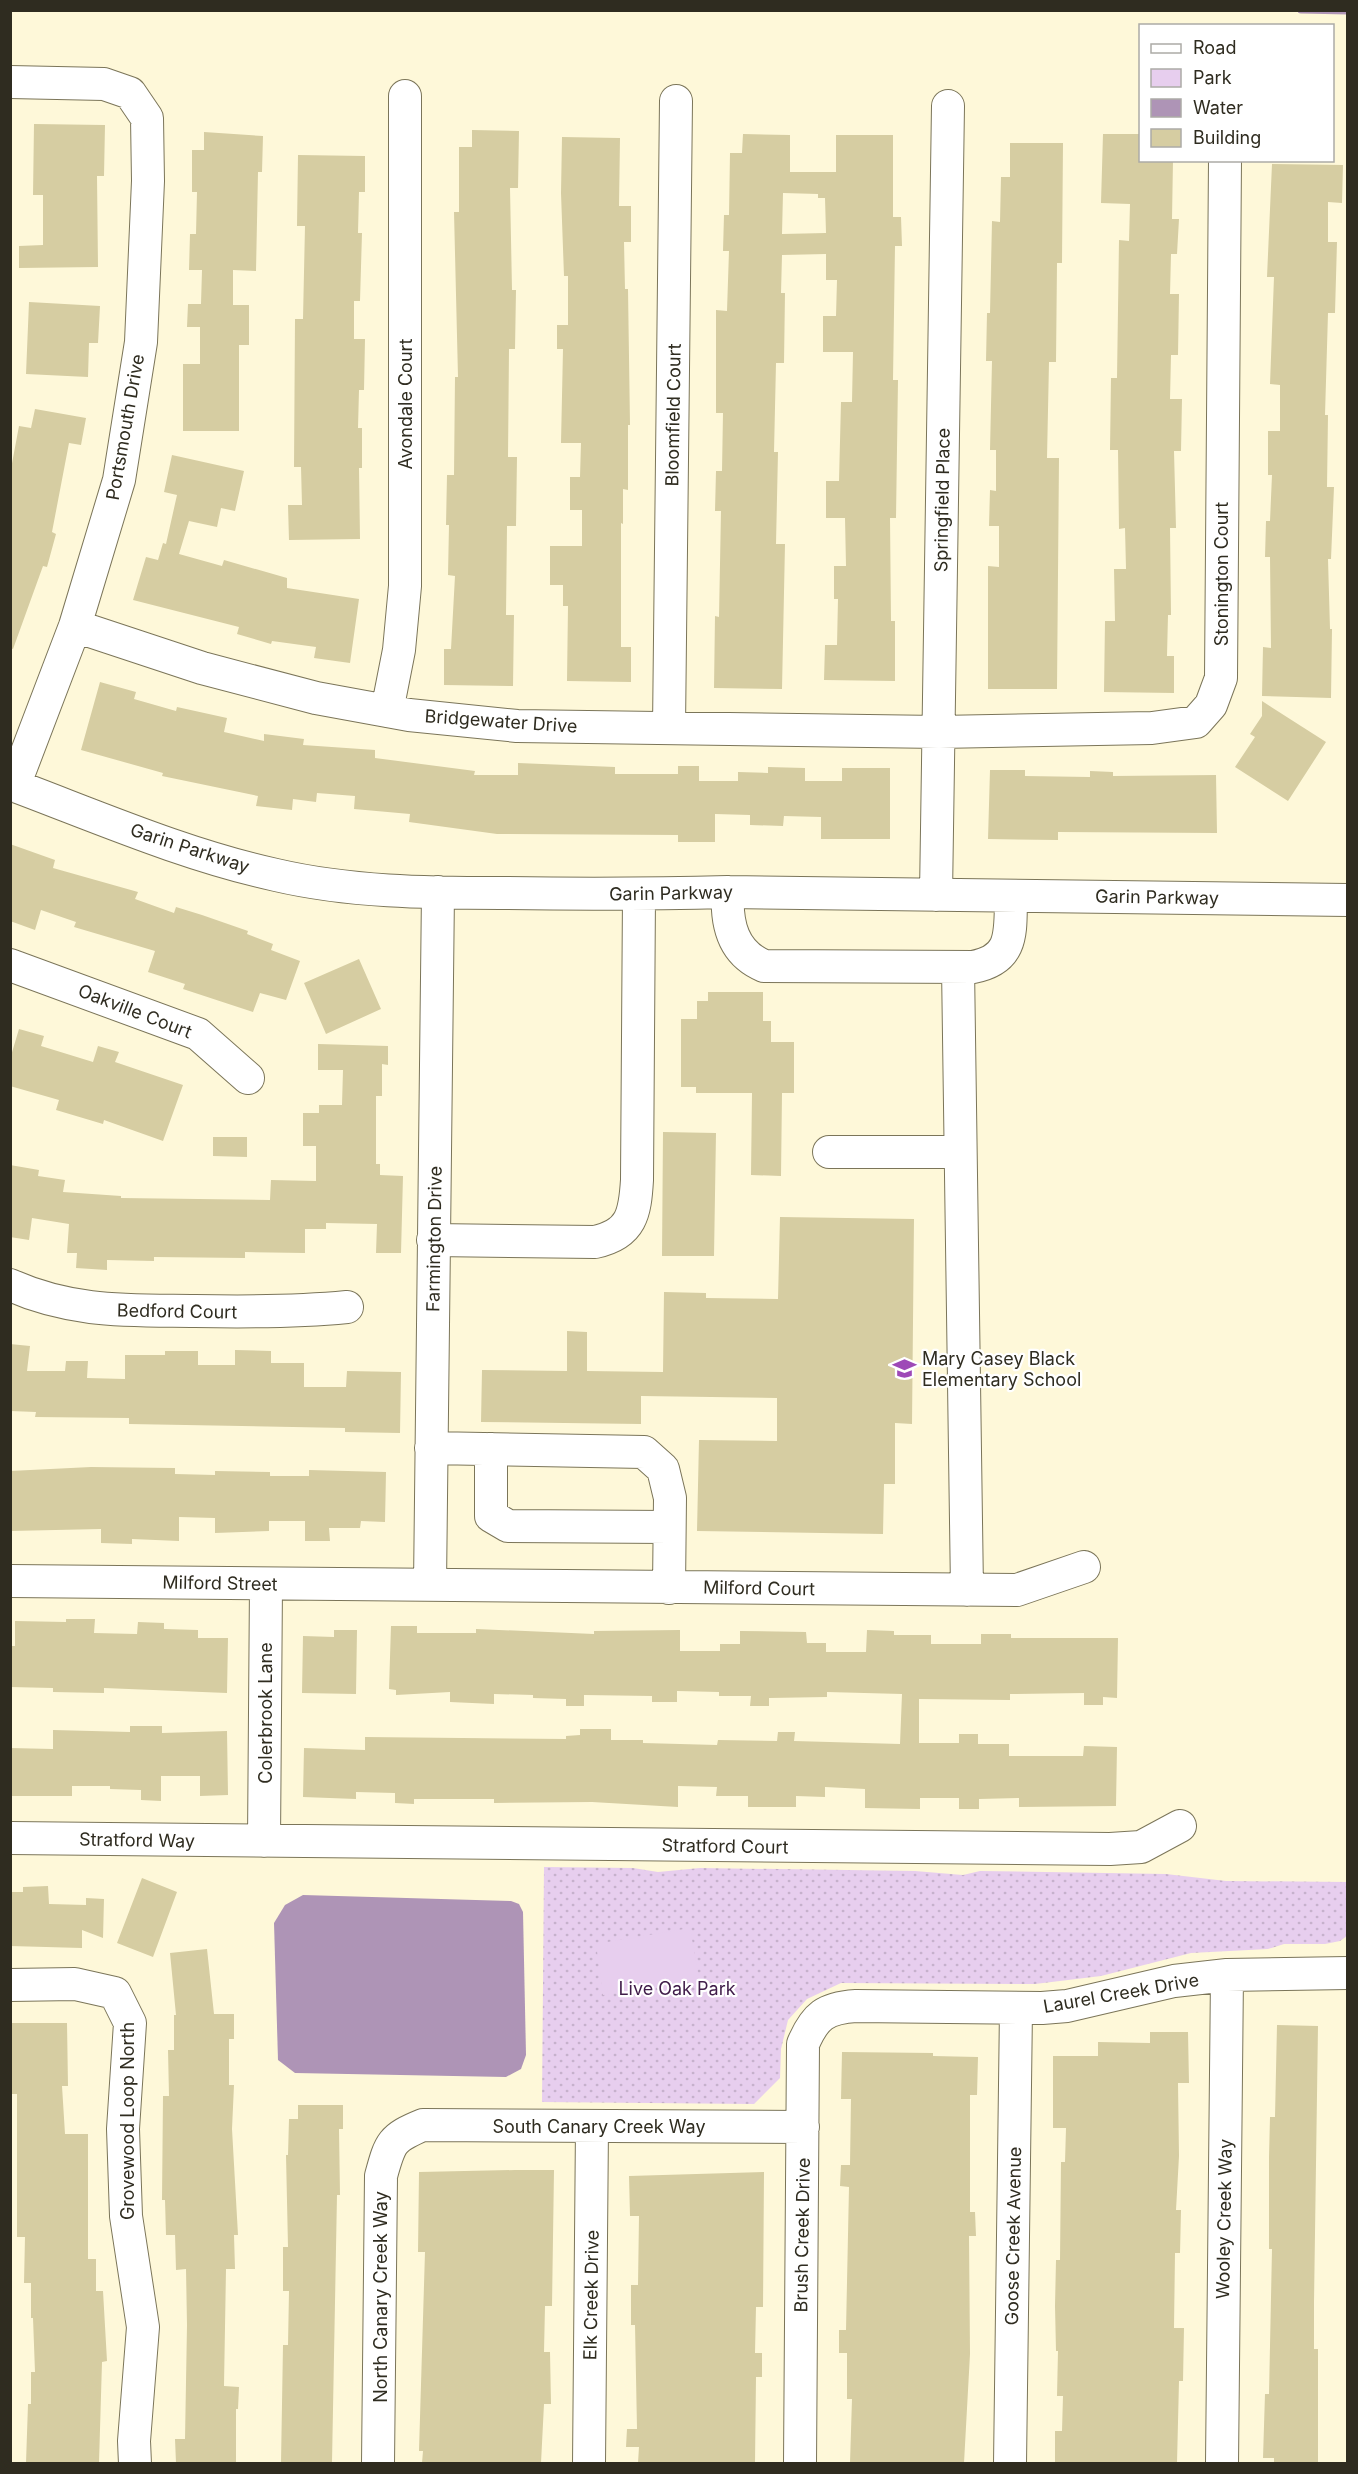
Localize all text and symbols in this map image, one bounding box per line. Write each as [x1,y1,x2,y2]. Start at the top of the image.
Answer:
legend [1139,24,1334,162]
text: Road [1193,37,1236,58]
text: Park [1193,67,1232,88]
text: Water [1193,97,1243,118]
text: Building [1193,127,1261,148]
street label: Avondale Court [395,338,416,469]
street label: Bloomfield Court [661,343,685,487]
street label: Portsmouth Drive [102,352,148,502]
street label: Springfield Place [930,428,954,572]
street label: Stonington Court [1211,502,1232,646]
street label: Bridgewater Drive [424,705,578,737]
street label: Garin Parkway [128,819,252,877]
street label: Garin Parkway [609,881,733,905]
street label: Garin Parkway [1095,885,1219,909]
street label: Oakville Court [75,980,195,1042]
street label: Farmington Drive [422,1166,446,1312]
street label: Bedford Court [117,1299,237,1323]
place label: Mary Casey Black Elementary School [922,1348,1081,1390]
school or university icon: Mary Casey Black Elementary School [891,1355,917,1381]
street label: Milford Street [162,1571,278,1595]
street label: Milford Court [703,1577,815,1599]
street label: Colerbrook Lane [255,1642,276,1784]
street label: Stratford Way [79,1828,195,1852]
street label: Stratford Court [661,1834,789,1858]
street label: Laurel Creek Drive [1042,1969,1200,2017]
park label: Live Oak Park [618,1978,736,1999]
street label: Grovewood Loop North [117,2022,138,2220]
street label: South Canary Creek Way [492,2116,706,2137]
street label: Wooley Creek Way [1212,2139,1236,2299]
street label: Goose Creek Avenue [1001,2146,1025,2326]
street label: Brush Creek Drive [790,2158,814,2312]
street label: North Canary Creek Way [370,2191,391,2403]
street label: Elk Creek Drive [579,2230,603,2360]

